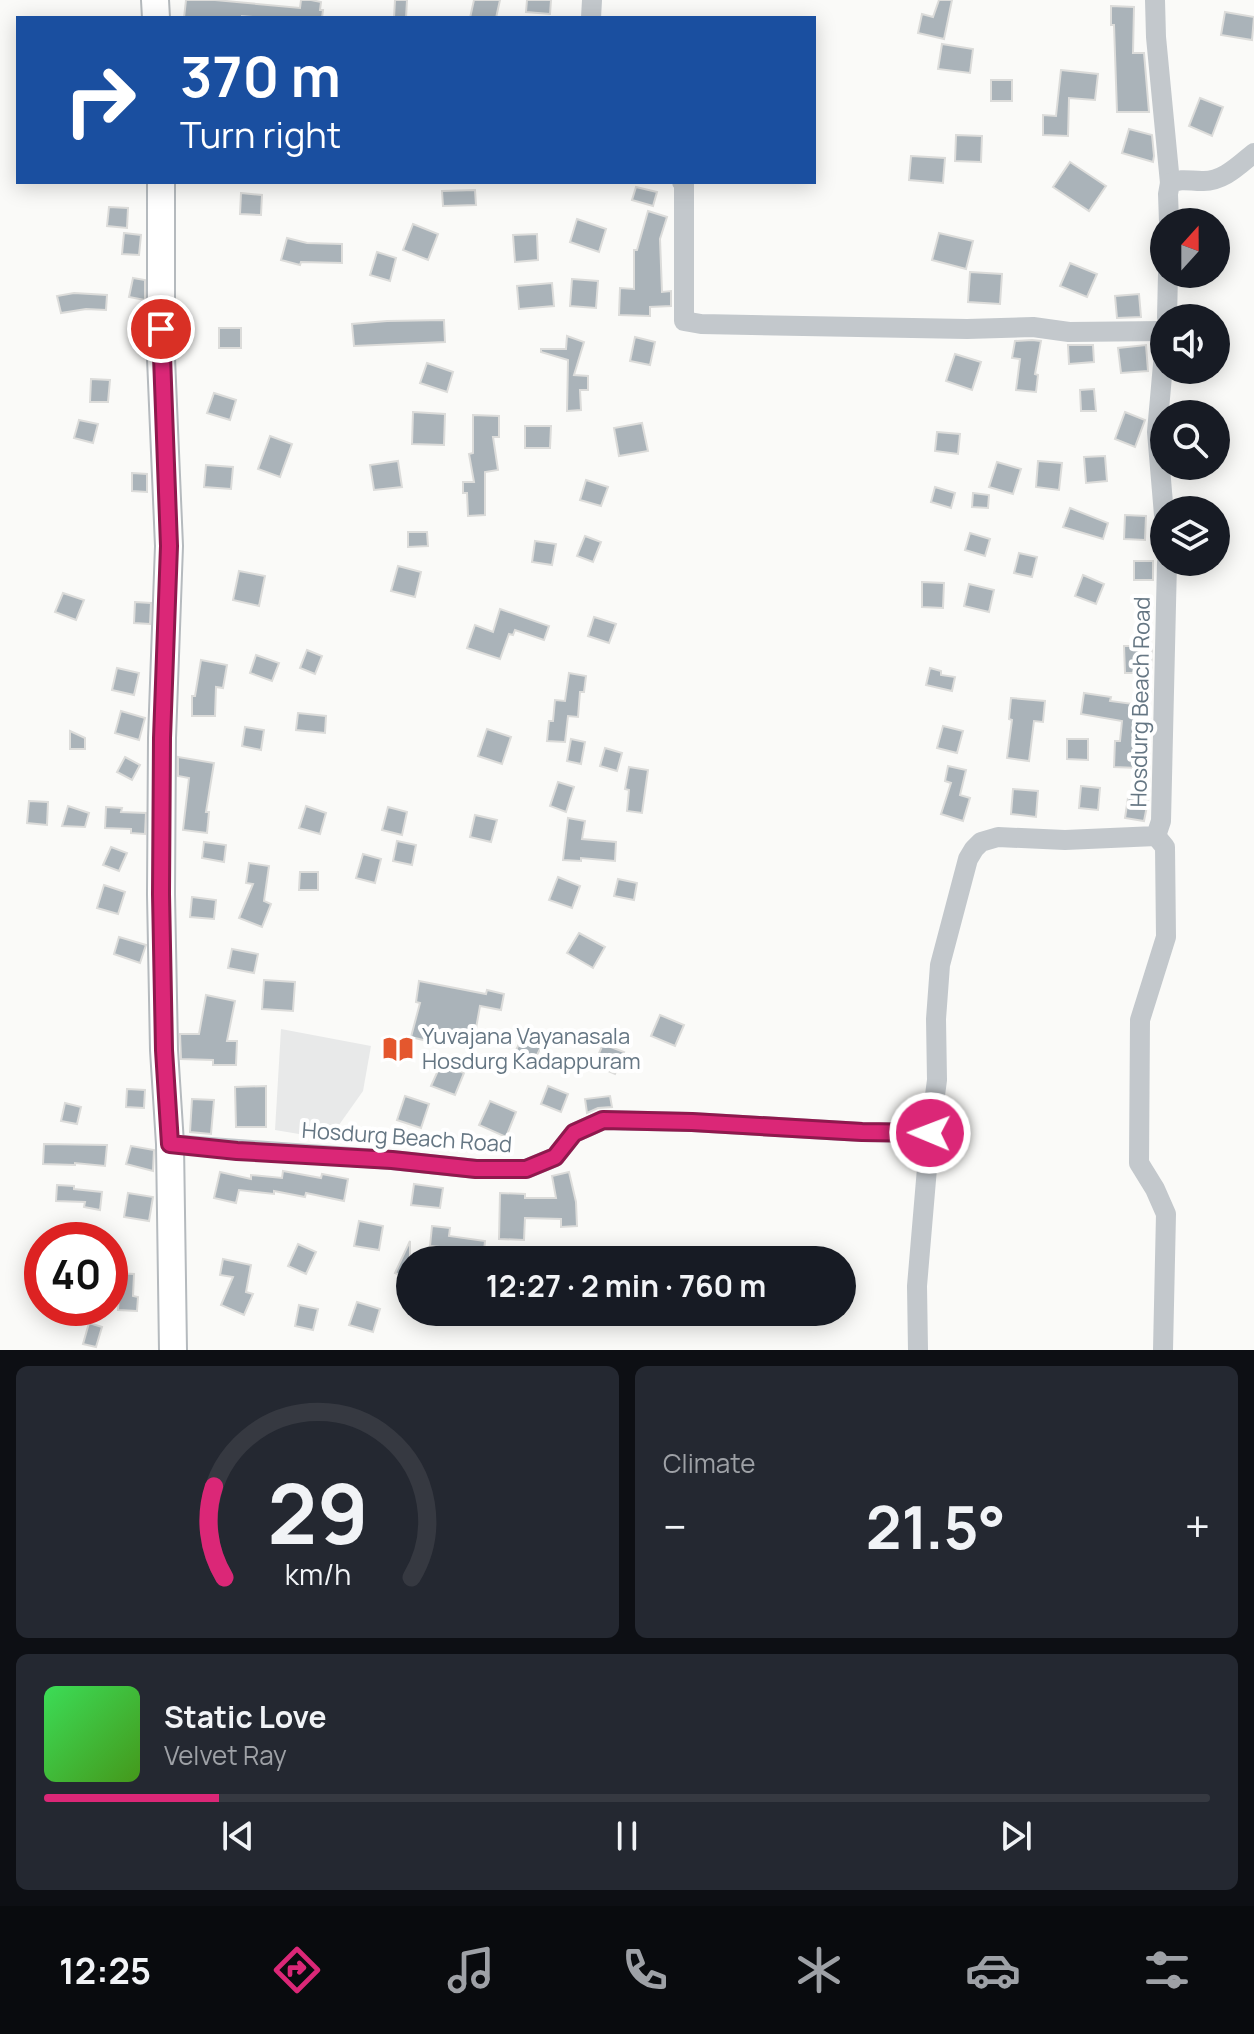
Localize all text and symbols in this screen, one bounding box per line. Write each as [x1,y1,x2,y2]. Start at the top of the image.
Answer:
text: 370 m [180,37,341,114]
icon: right [48,48,152,152]
text: Turn right [180,110,341,159]
north arrow [1150,208,1230,288]
map controls [1150,208,1230,576]
pin [127,295,195,363]
button: sound [1150,304,1230,384]
icon: arrive [139,307,183,351]
button: search [1150,400,1230,480]
button: layers [1150,496,1230,576]
street label: Hosdurg Beach Road [1123,596,1157,808]
place label: Yuvajana Vayanasala Hosdurg Kadappuram [422,1021,641,1076]
library icon: Yuvajana Vayanasala Hosdurg Kadappuram [381,1032,415,1066]
position arrow [888,1091,972,1175]
street label: Hosdurg Beach Road [301,1115,513,1159]
speed limit sign: 40 [24,1222,128,1326]
text: 12:27 · 2 min · 760 m [486,1265,766,1306]
text: Climate [663,1445,755,1481]
text: 29 [267,1455,368,1569]
text: 21.5° [866,1485,1006,1567]
text: − [663,1496,687,1556]
text: + [1185,1496,1210,1556]
text: km/h [284,1555,351,1594]
text: Static Love [164,1696,327,1737]
text: Velvet Ray [164,1737,287,1773]
icon: previous [216,1814,260,1858]
icon: pause [605,1814,649,1858]
icon: next [994,1814,1038,1858]
icon: directions [269,1942,325,1998]
icon: music [443,1942,499,1998]
icon: phone [617,1942,673,1998]
icon: climate [791,1942,847,1998]
icon: car [965,1942,1021,1998]
icon: filters [1139,1942,1195,1998]
text: 12:25 [59,1946,151,1995]

